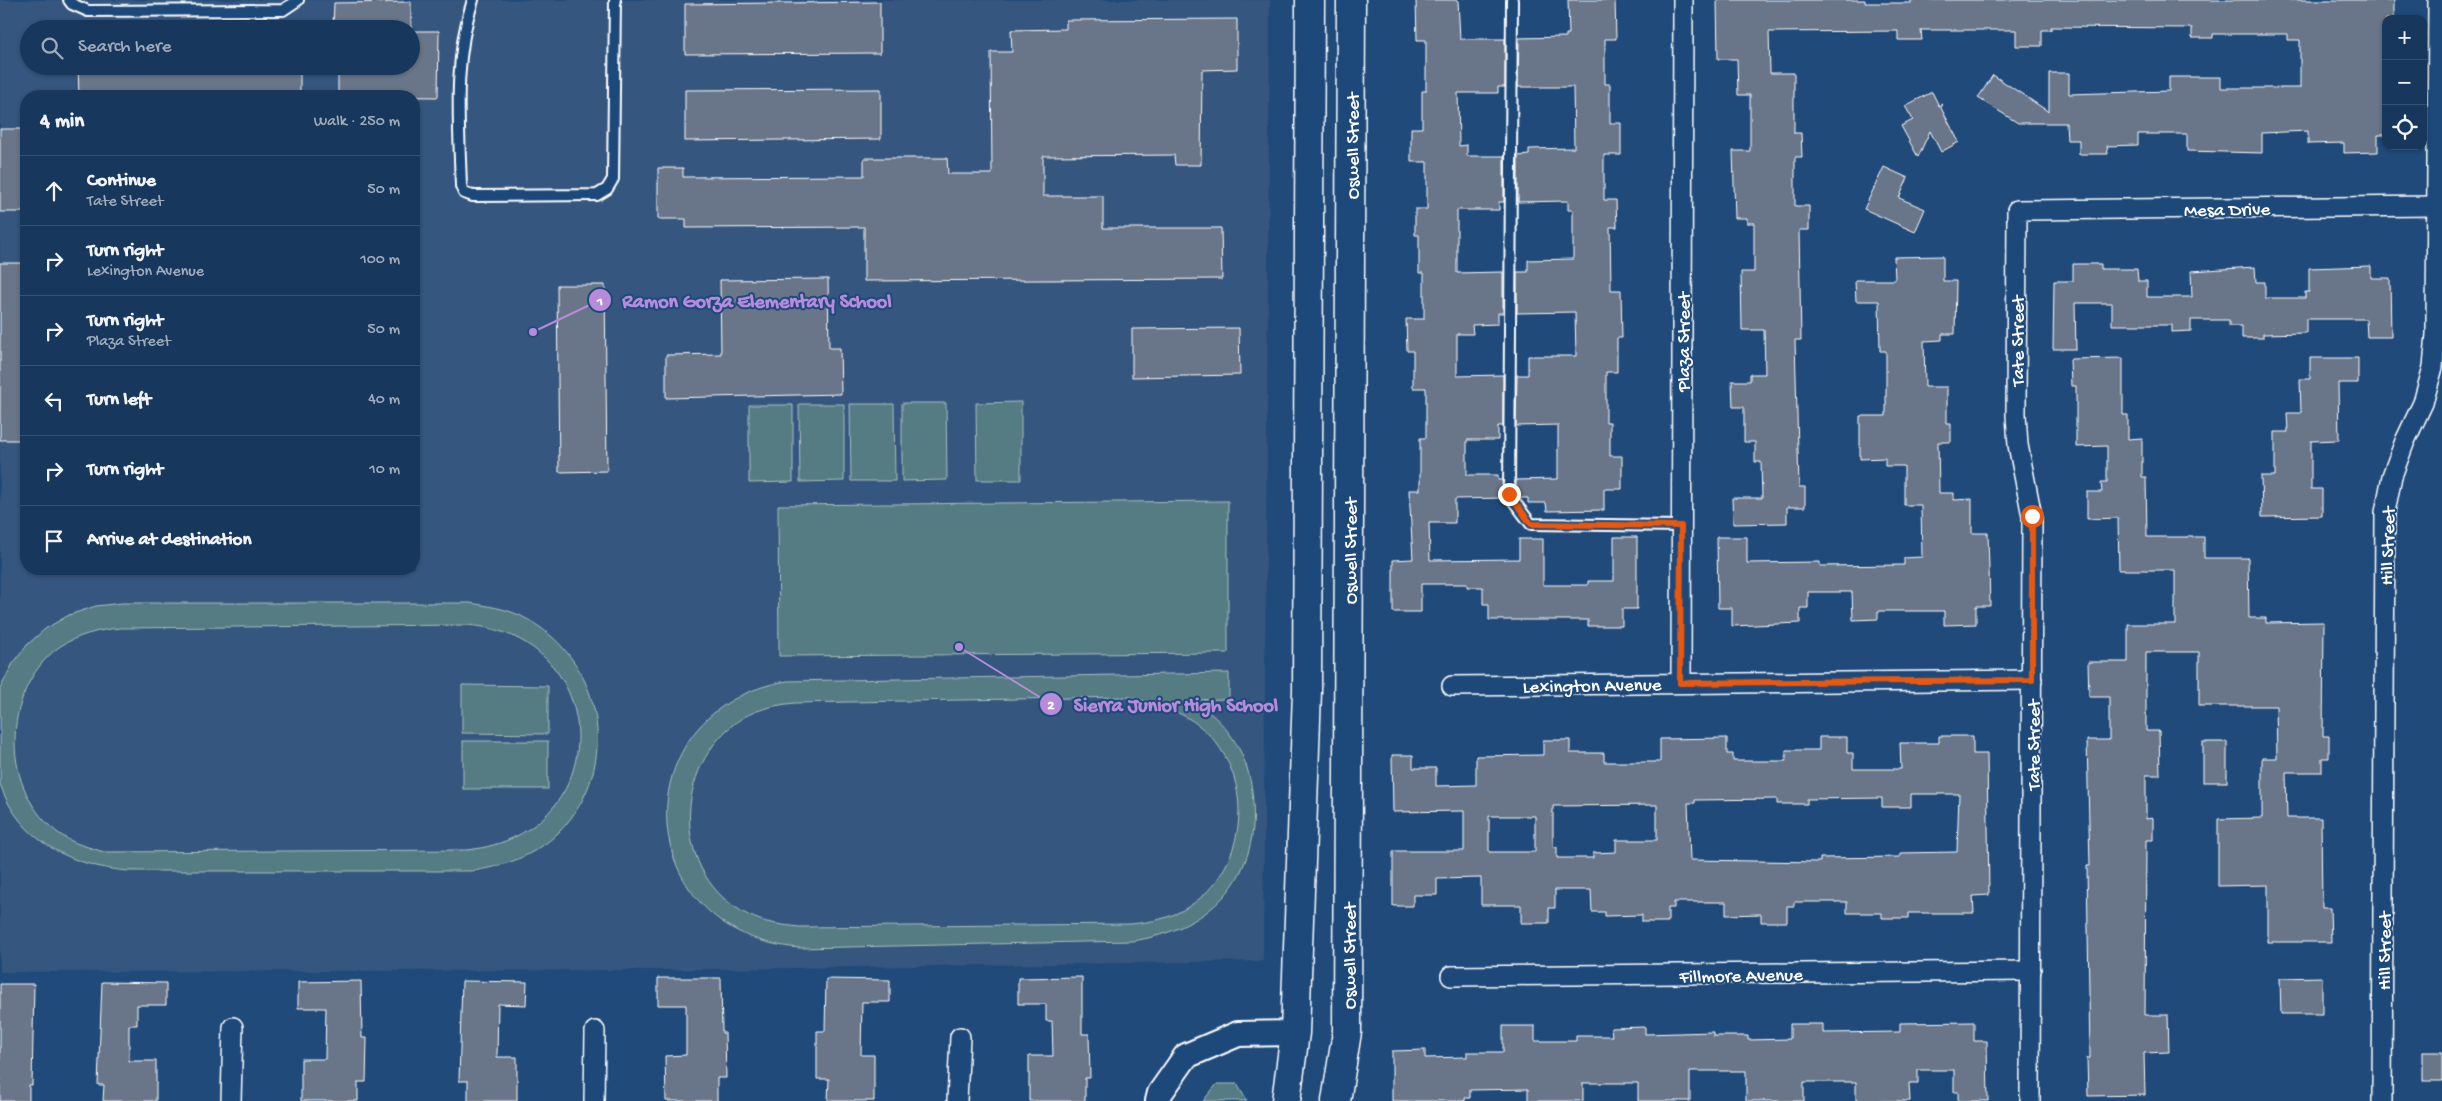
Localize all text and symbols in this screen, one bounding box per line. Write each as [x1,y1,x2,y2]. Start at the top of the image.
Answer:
map controls [2382,15,2427,150]
button: + [2382,15,2427,60]
search box [20,20,420,75]
icon: search [38,34,66,62]
text: Search here [78,36,172,59]
button: − [2382,60,2427,105]
street label: Oswell Street [1343,91,1366,199]
button: locate [2382,105,2427,150]
text: 4 min [40,110,84,135]
text: Walk · 250 m [314,113,400,132]
text: Continue [87,170,156,193]
icon: ahead [40,177,68,205]
text: 50 m [367,181,400,200]
text: Tate Street [87,193,163,212]
street label: Mesa Drive [2184,199,2271,224]
text: Turn right [87,240,163,263]
icon: right [40,247,68,275]
text: 100 m [360,251,400,270]
text: Lexington Avenue [87,263,204,282]
callout: Ramon Gorza Elementary School [587,282,901,317]
street label: Plaza Street [1674,290,1697,393]
text: Ramon Gorza Elementary School [621,292,892,315]
text: 1 [596,293,603,311]
street label: Tate Street [2008,293,2031,387]
text: Turn right [87,310,163,333]
icon: right [40,317,68,345]
text: 50 m [367,321,400,340]
text: Plaza Street [87,333,171,352]
icon: left [40,387,68,415]
text: Turn left [87,389,151,412]
text: 40 m [368,391,400,410]
icon: right [40,457,68,485]
text: Turn right [87,459,163,482]
text: 10 m [369,461,400,480]
route end [1498,483,1521,506]
street label: Oswell Street [1341,496,1364,604]
street label: Hill Street [2377,504,2402,586]
route start [2021,505,2044,528]
icon: arrive [40,527,68,555]
text: Arrive at destination [87,529,251,552]
street label: Lexington Avenue [1522,675,1662,700]
callout: Sierra Junior High School [1039,686,1288,721]
text: Sierra Junior High School [1074,696,1279,719]
text: 2 [1047,697,1055,715]
street label: Tate Street [2024,697,2047,791]
street label: Oswell Street [1340,901,1363,1009]
street label: Hill Street [2375,910,2398,990]
street label: Fillmore Avenue [1678,965,1803,990]

